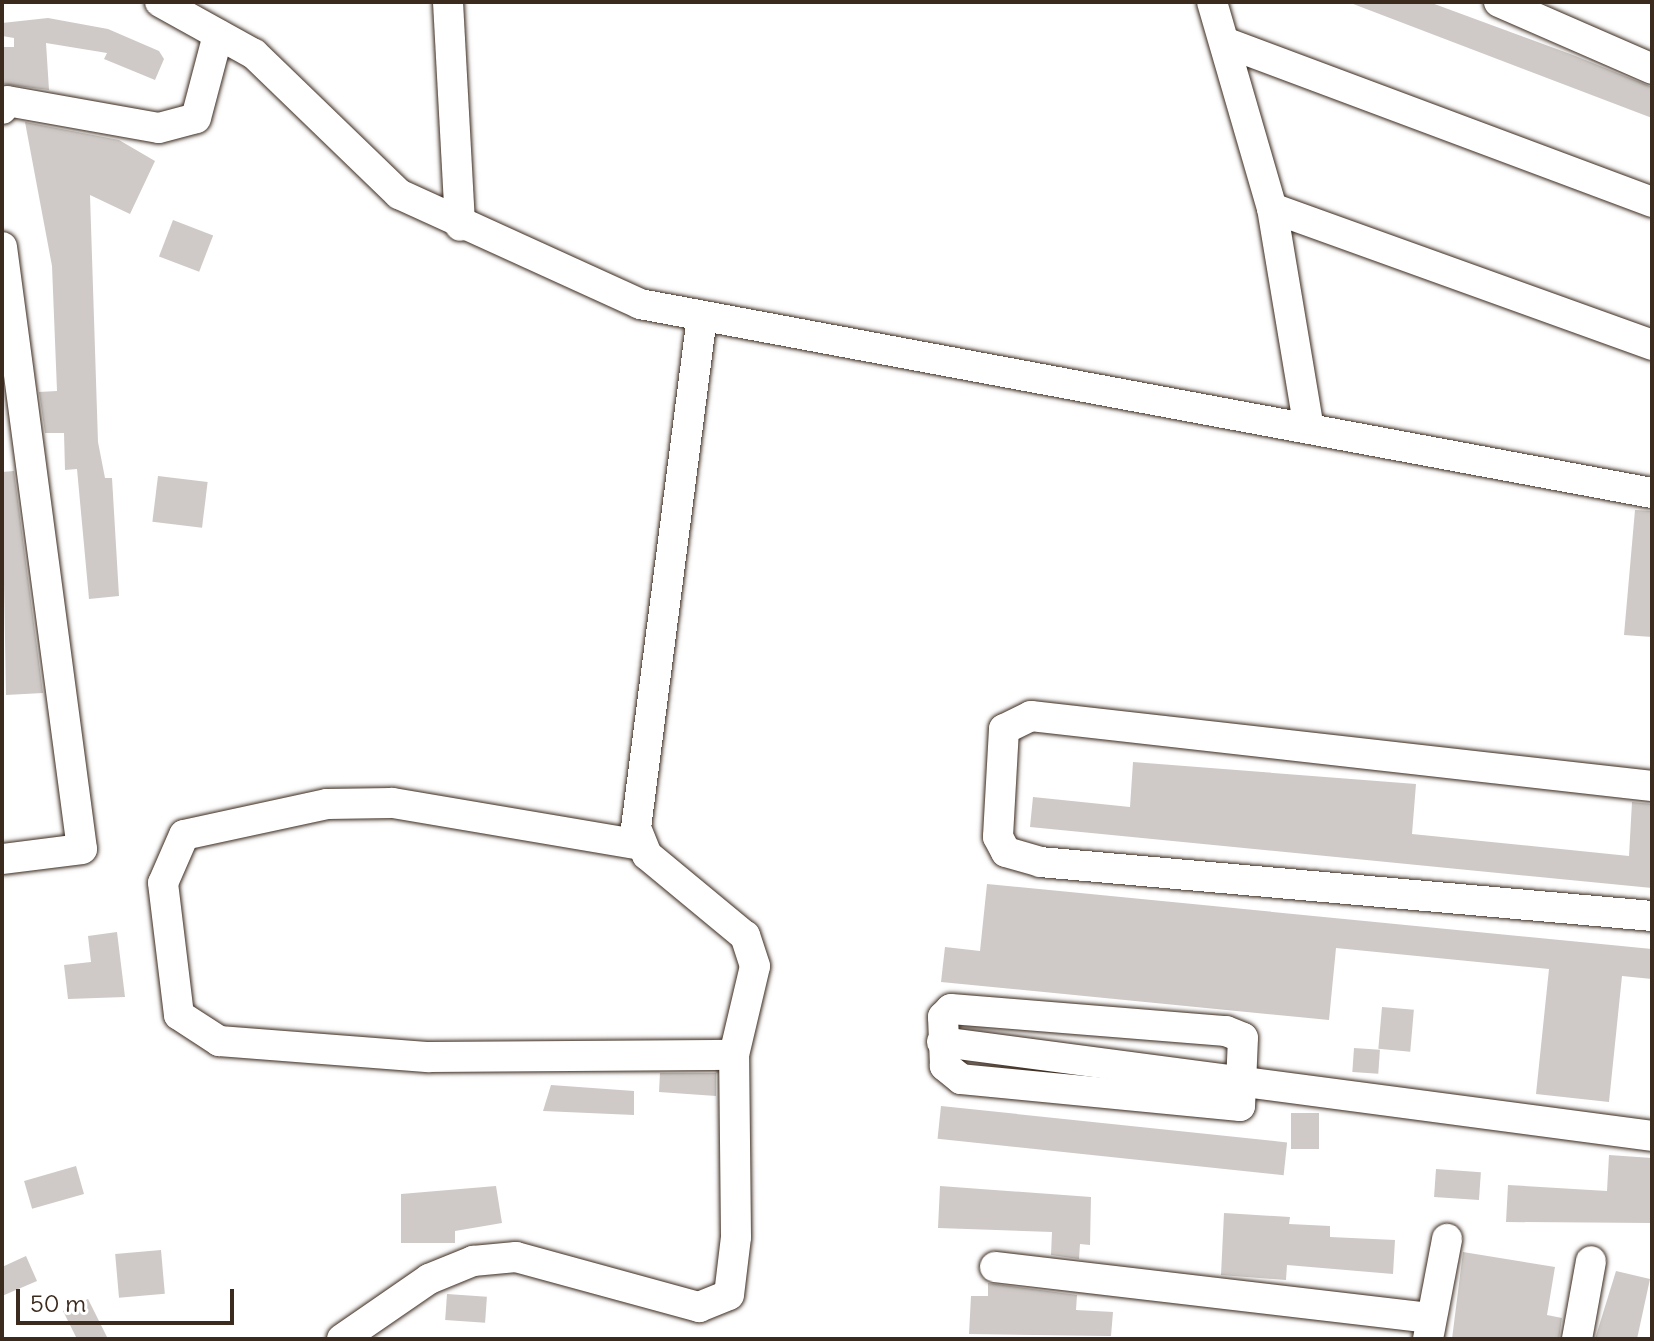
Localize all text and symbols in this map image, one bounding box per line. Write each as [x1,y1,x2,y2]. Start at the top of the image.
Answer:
scale bar [20,1273,238,1323]
text: 50 m [30,1288,86,1318]

